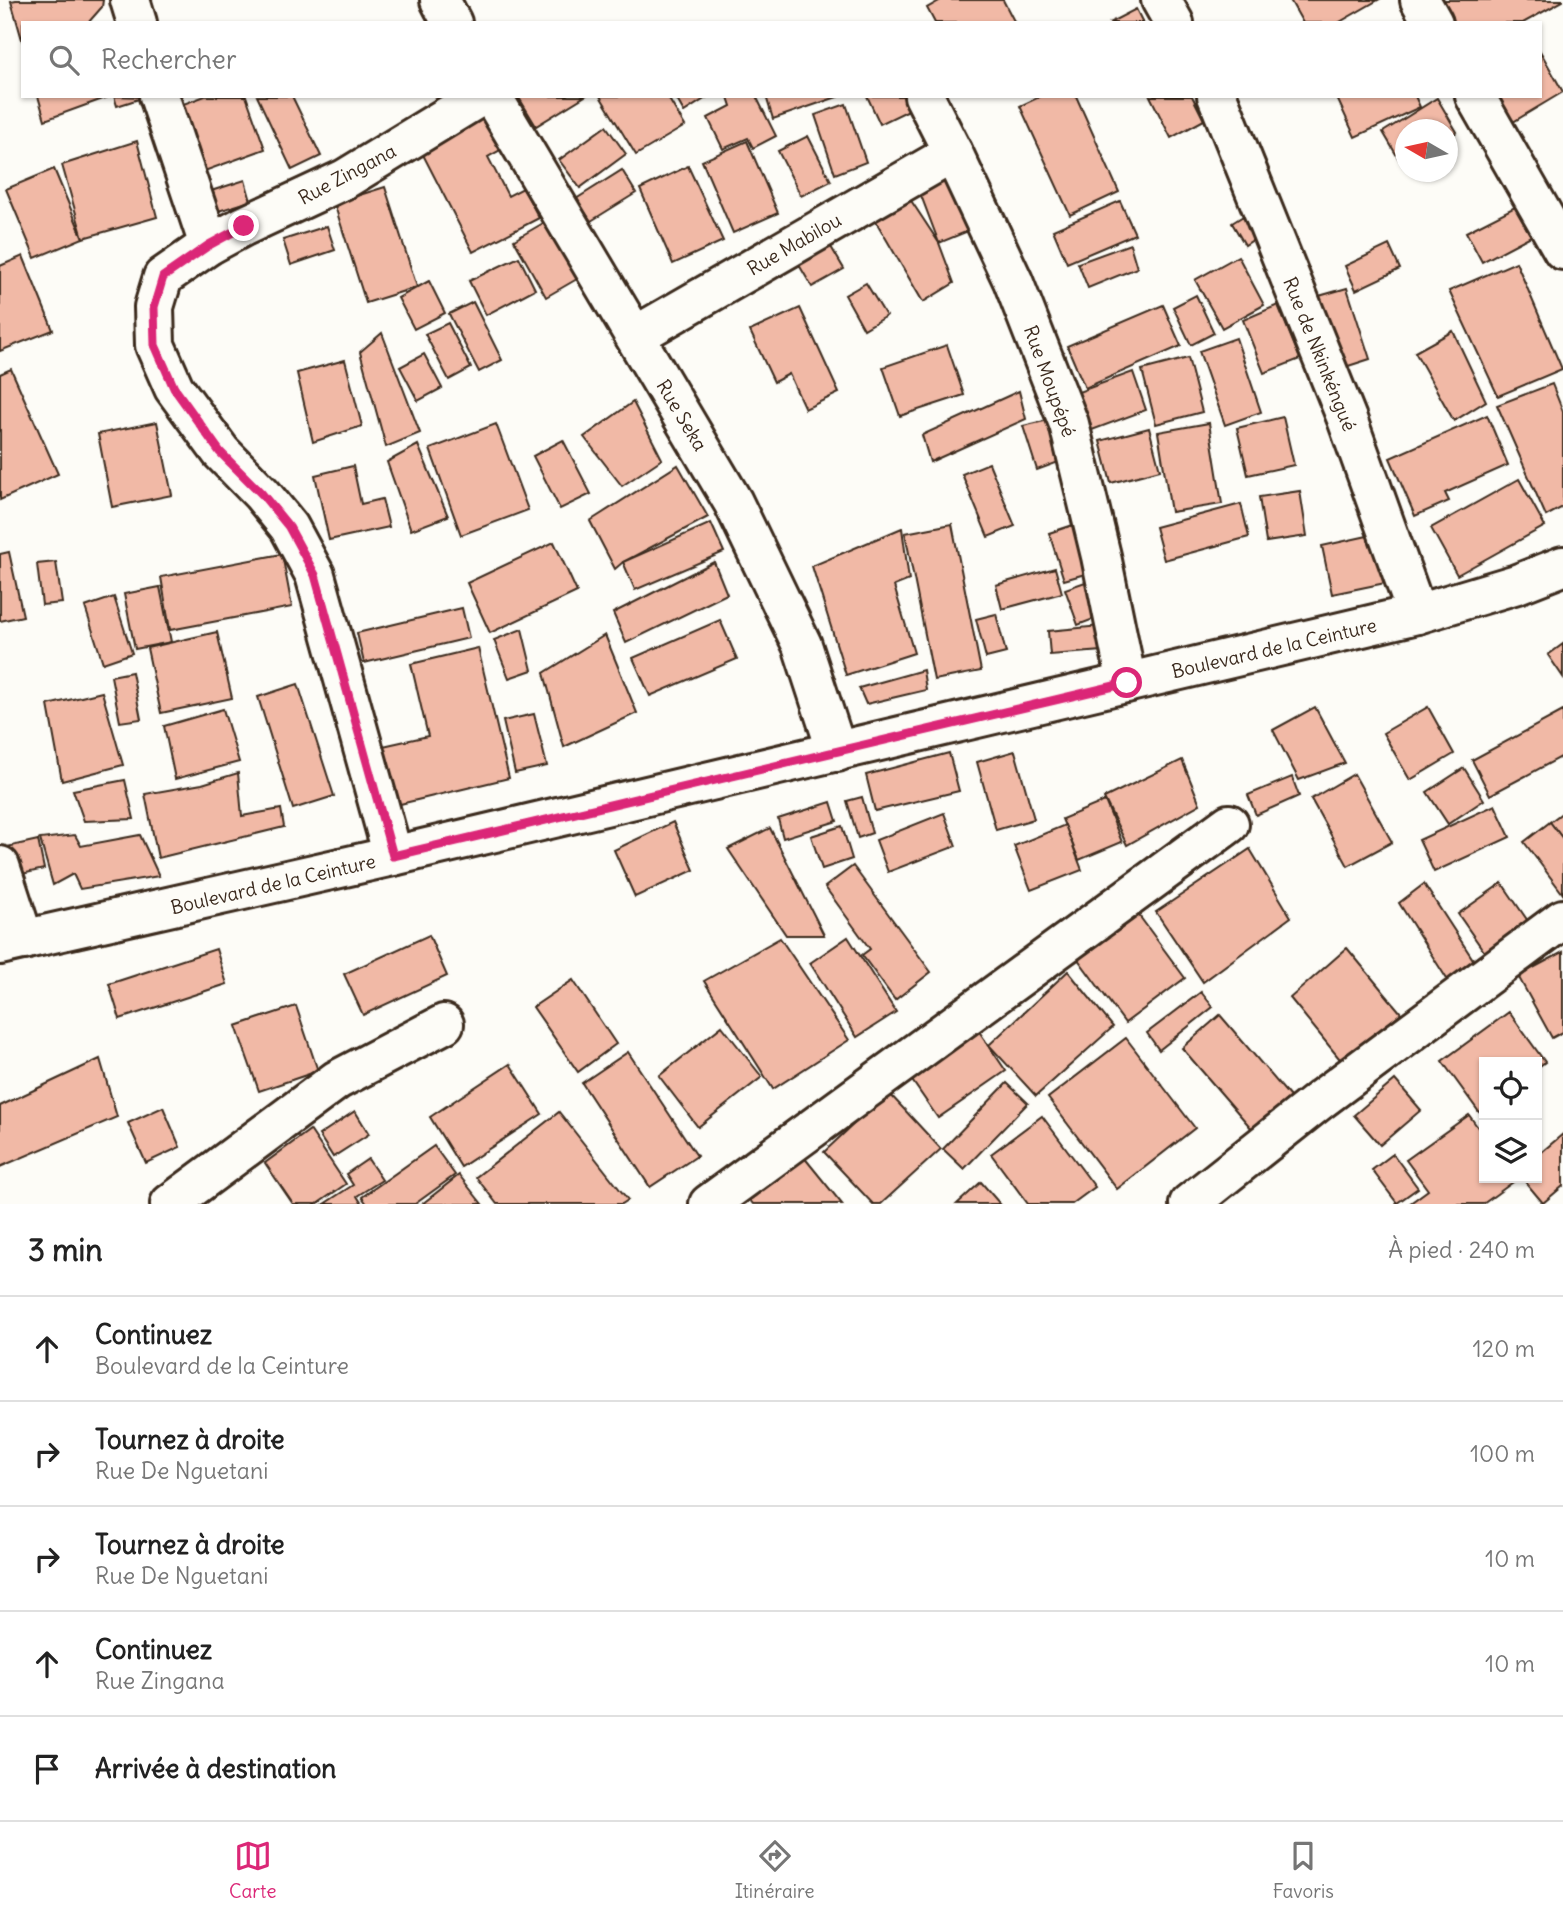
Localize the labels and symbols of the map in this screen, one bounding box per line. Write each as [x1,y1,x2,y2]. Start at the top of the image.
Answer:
north arrow [1395,119,1458,182]
street label: Rue Zingana [294,138,400,210]
street label: Rue Mabilou [743,207,845,281]
route end [228,210,259,241]
street label: Rue de Nkinkéngué [1278,273,1362,435]
street label: Rue Moupépé [1019,322,1081,440]
street label: Rue Seka [651,375,713,455]
street label: Boulevard de la Ceinture [1169,613,1379,683]
route start [1111,667,1142,698]
street label: Boulevard de la Ceinture [168,849,378,919]

